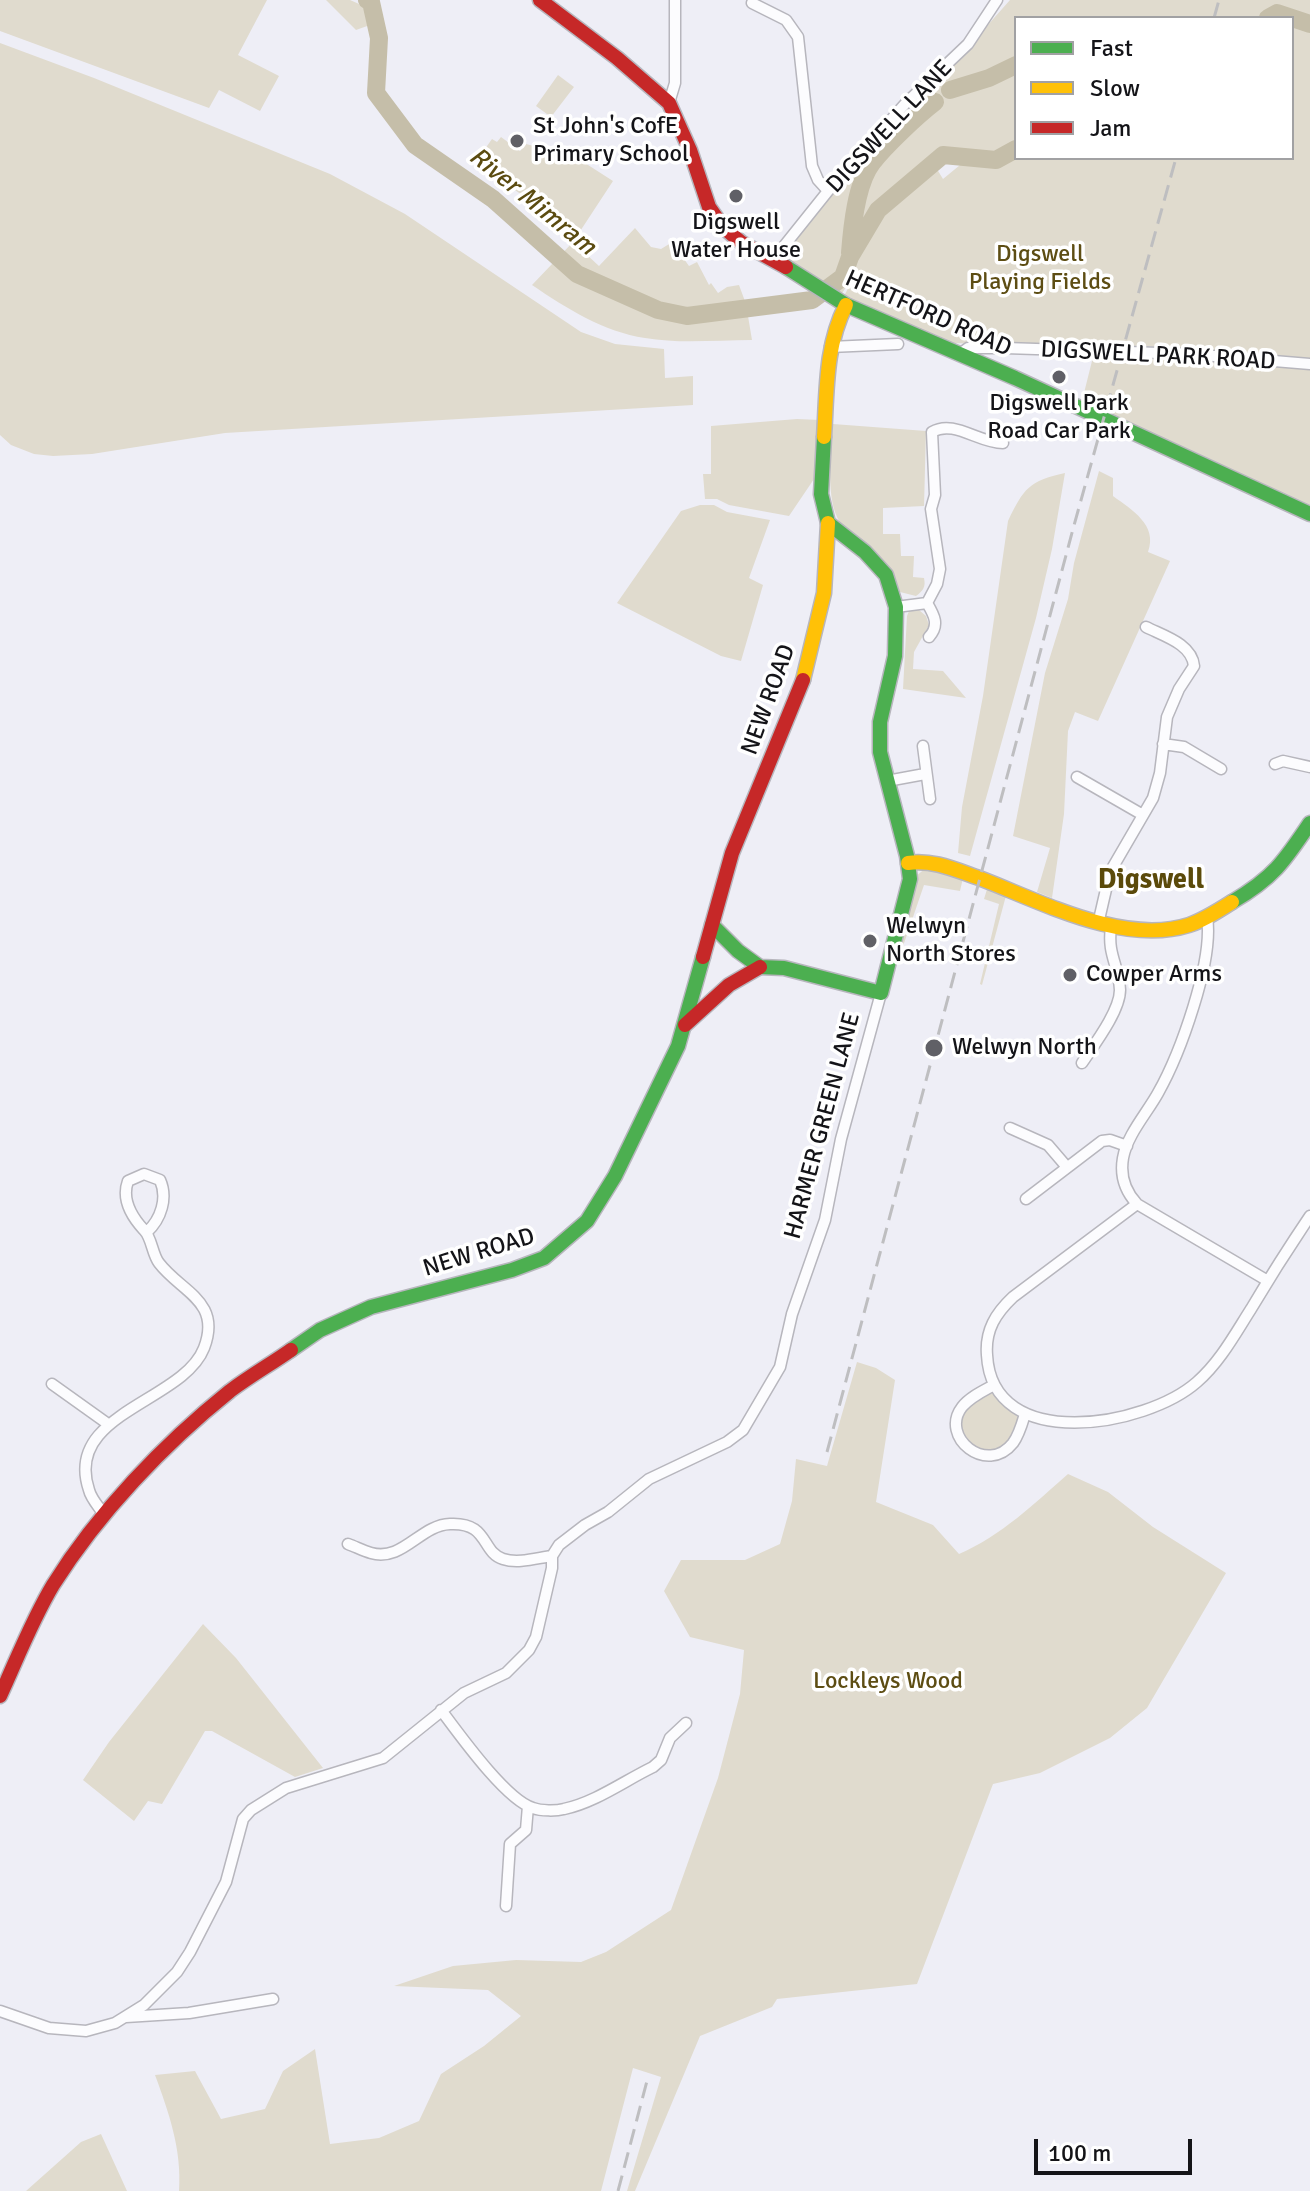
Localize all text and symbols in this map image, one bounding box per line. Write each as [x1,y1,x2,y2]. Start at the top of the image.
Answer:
legend [1014,16,1294,160]
text: Fast [1090,33,1133,63]
street label: DIGSWELL LANE [821,54,959,200]
text: Slow [1090,73,1140,103]
place label: St John's CofE Primary School [533,113,689,169]
text: Jam [1090,113,1131,143]
marker: St John's CofE Primary School [508,132,526,150]
water label: River Mimram [462,141,602,263]
marker: Digswell Water House [727,187,745,205]
place label: Digswell Water House [671,209,801,265]
park label: Digswell Playing Fields [969,241,1111,297]
street label: HERTFORD ROAD [840,264,1016,364]
street label: DIGSWELL PARK ROAD [1040,335,1276,377]
marker: Digswell Park Road Car Park [1050,368,1068,386]
place label: Digswell Park Road Car Park [987,390,1131,446]
street label: NEW ROAD [736,641,802,759]
district label: Digswell [1098,864,1204,898]
place label: Welwyn North Stores [886,913,1016,969]
marker: Welwyn North Stores [861,932,879,950]
place label: Cowper Arms [1086,961,1222,989]
marker: Cowper Arms [1061,966,1079,984]
street label: HARMER GREEN LANE [779,1010,867,1242]
place label: Welwyn North [952,1034,1097,1062]
marker: Welwyn North [923,1037,945,1059]
street label: NEW ROAD [420,1222,538,1284]
park label: Lockleys Wood [813,1668,963,1696]
scale bar [1038,2123,1196,2173]
text: 100 m [1048,2138,1111,2168]

